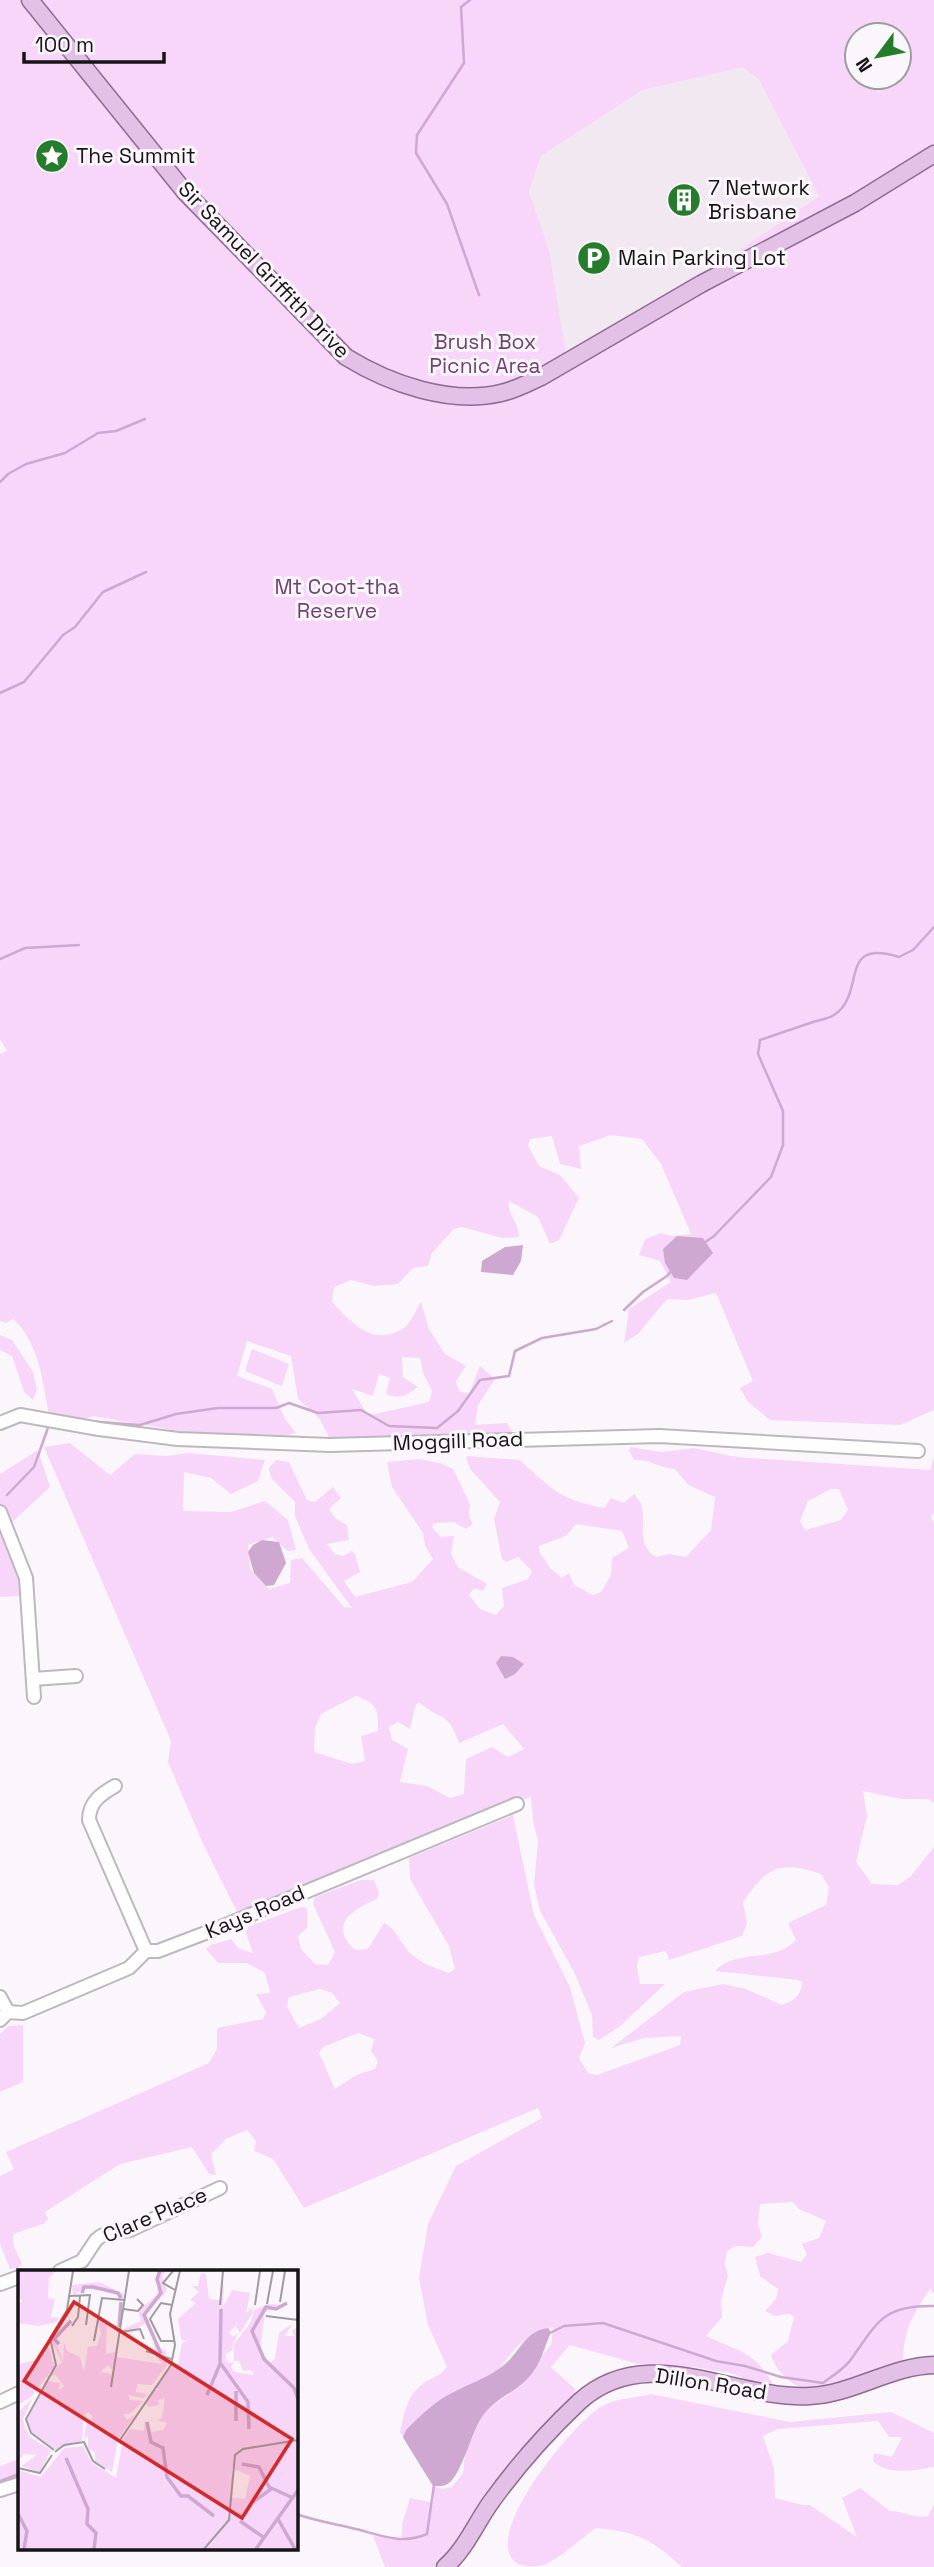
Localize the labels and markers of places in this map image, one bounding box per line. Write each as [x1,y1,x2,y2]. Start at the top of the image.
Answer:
place icon: The Summit [33,137,71,175]
place label: The Summit [76,142,196,169]
place label: 7 Network Brisbane [708,174,810,225]
building icon: 7 Network Brisbane [665,181,703,219]
parking icon: Main Parking Lot [575,239,613,277]
place label: Main Parking Lot [618,244,786,271]

